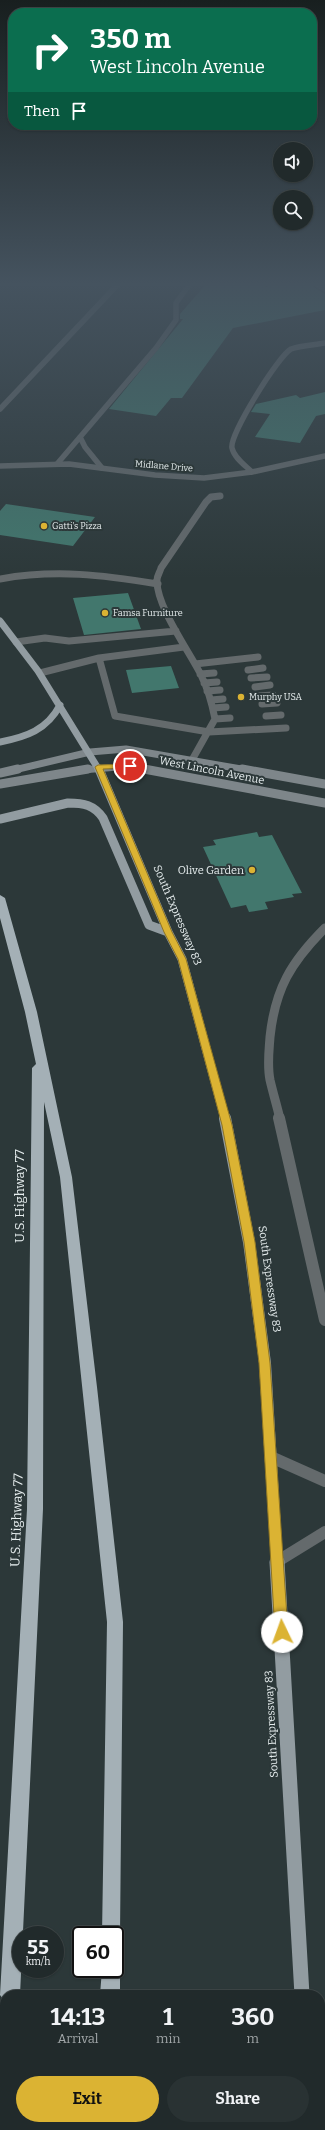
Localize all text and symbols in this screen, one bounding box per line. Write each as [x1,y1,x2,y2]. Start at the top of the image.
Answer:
text: 350 m [90,22,171,55]
icon: right [24,24,76,76]
text: West Lincoln Avenue [90,56,265,78]
icon: arrive [68,100,90,122]
text: Then [24,102,60,120]
map controls [273,142,313,230]
button: sound [273,142,313,182]
button: search [273,190,313,230]
street label: Midlane Drive [135,458,193,474]
marker: Gatti's Pizza [39,521,49,531]
place label: Gatti's Pizza [52,521,102,531]
marker: Famsa Furniture [100,608,110,618]
place label: Famsa Furniture [113,608,183,618]
marker: Murphy USA [236,692,246,702]
place label: Murphy USA [249,692,303,702]
pin [113,749,147,783]
street label: West Lincoln Avenue [158,754,266,787]
icon: arrive [119,755,141,777]
street label: South Expressway 83 [151,863,205,967]
place label: Olive Garden [178,864,244,877]
marker: Olive Garden [247,865,257,875]
street label: U.S. Highway 77 [12,1149,27,1243]
street label: South Expressway 83 [256,1225,283,1333]
street label: U.S. Highway 77 [7,1472,26,1567]
position arrow [261,1611,303,1653]
street label: South Expressway 83 [262,1670,281,1778]
speed limit sign: 60 [72,1926,124,1978]
text: 55 [27,1935,49,1959]
text: km/h [26,1956,50,1968]
text: 14:13 [51,2003,105,2031]
text: 1 [163,2003,173,2031]
text: 360 [231,2003,274,2031]
text: Arrival [57,2031,99,2046]
text: min [156,2031,181,2046]
text: m [247,2031,259,2046]
button: Exit [16,2076,159,2122]
button: Share [167,2076,309,2122]

